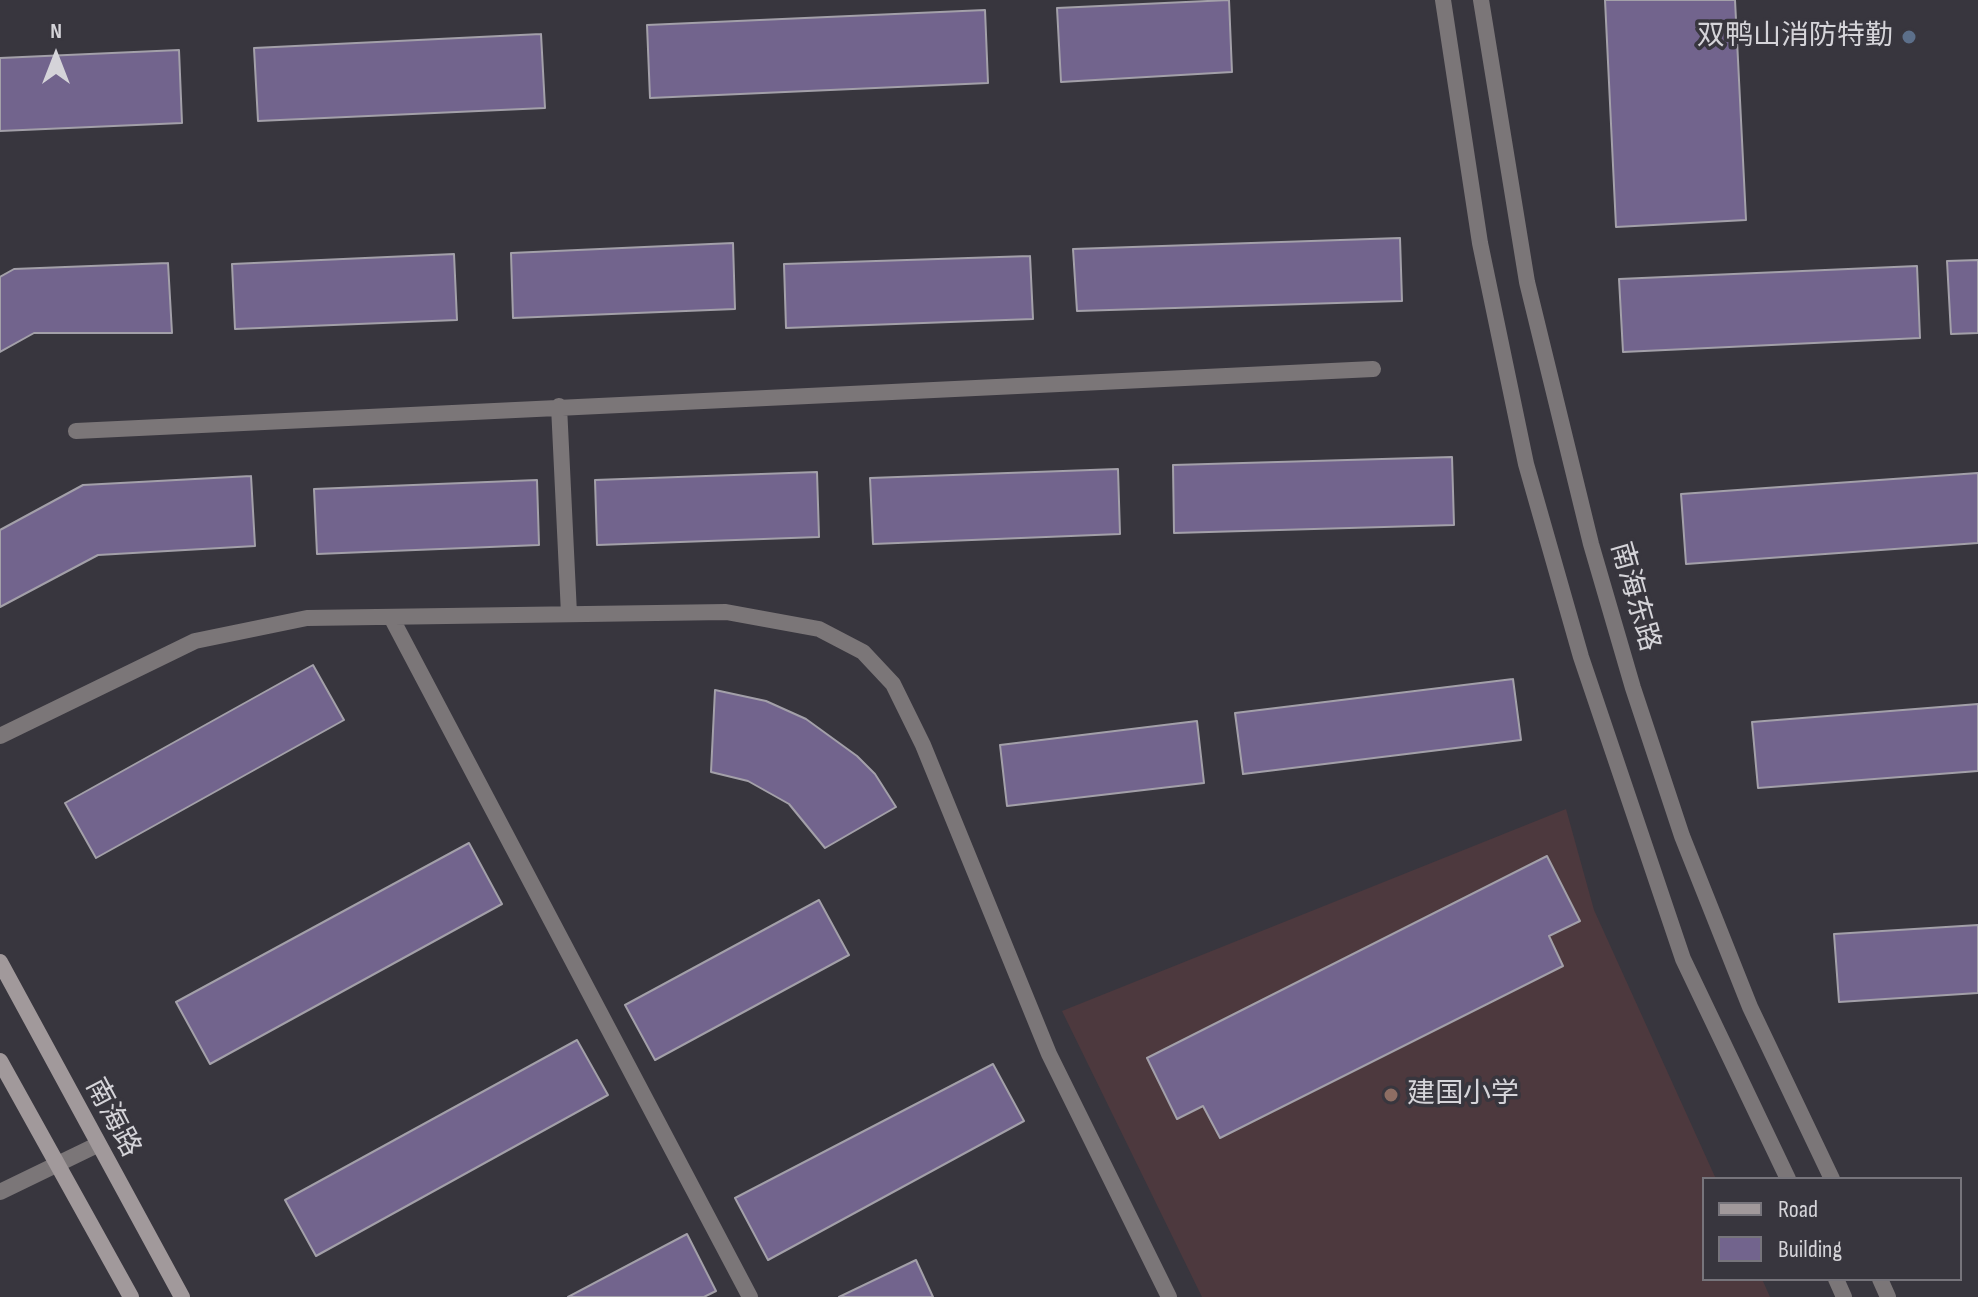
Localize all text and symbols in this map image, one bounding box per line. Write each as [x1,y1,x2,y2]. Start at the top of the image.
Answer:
north arrow [16,16,96,96]
text: N [50,18,62,45]
place label: 双鸭山消防特勤 [1697,20,1893,54]
marker: 双鸭山消防特勤 [1900,28,1918,46]
street label: 南海东路 [1602,539,1666,655]
street label: 南海路 [77,1073,147,1163]
place label: 建国小学 [1407,1078,1519,1112]
marker: 建国小学 [1382,1086,1400,1104]
legend [1702,1177,1962,1281]
text: Road [1778,1195,1818,1224]
text: Building [1778,1235,1842,1264]

